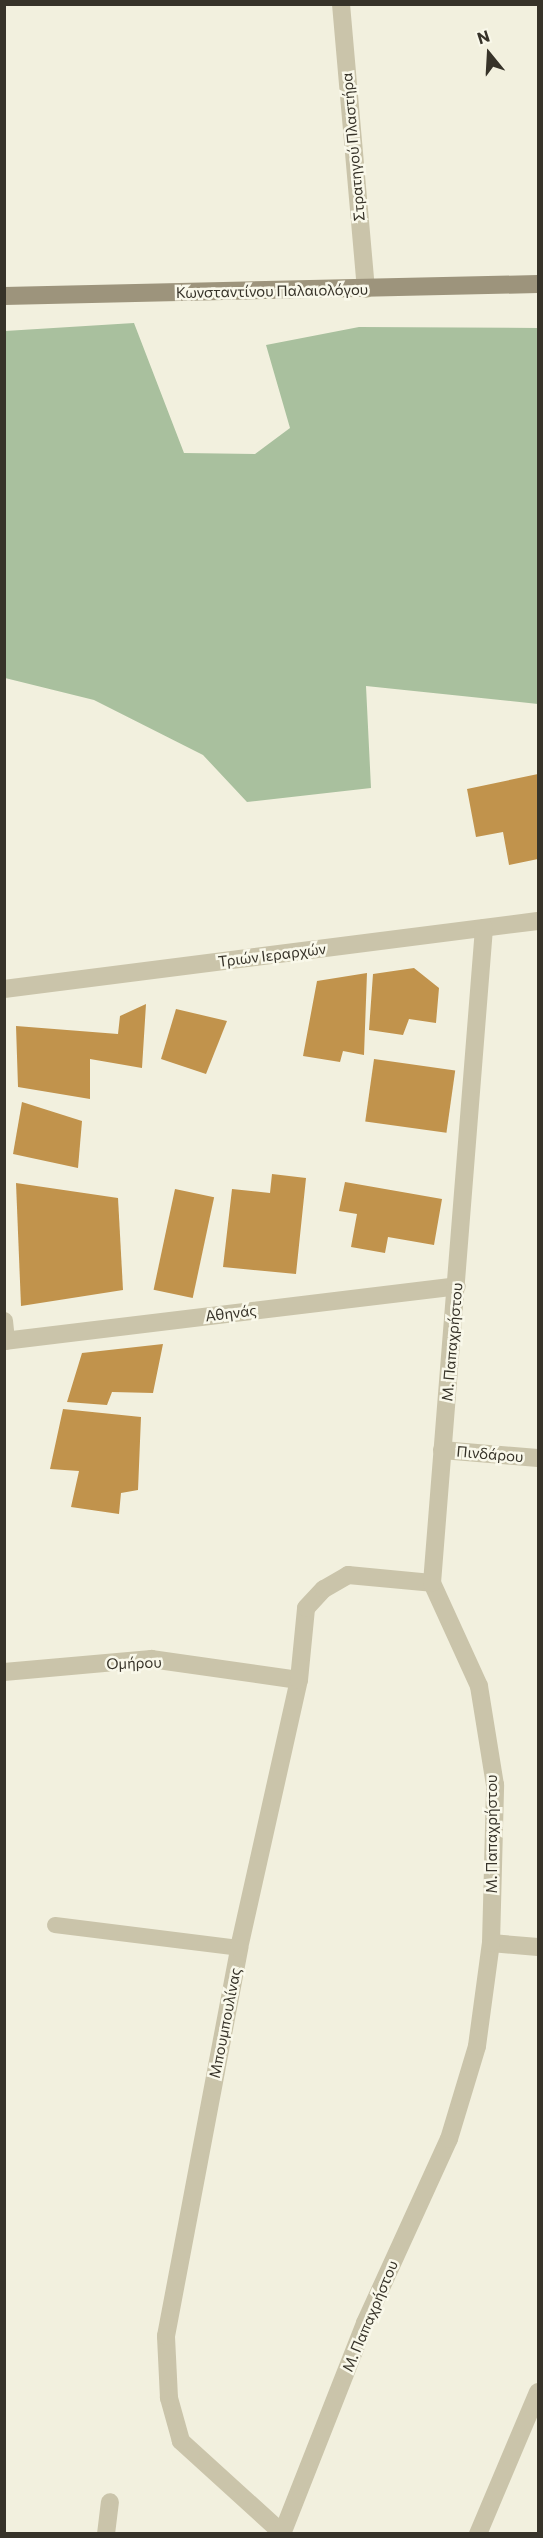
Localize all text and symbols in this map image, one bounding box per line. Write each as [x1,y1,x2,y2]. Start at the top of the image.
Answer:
north arrow [459,24,519,84]
text: N [475,26,492,47]
street label: Στρατηγού Πλαστήρα [338,72,368,222]
street label: Κωνσταντίνου Παλαιολόγου [176,280,368,302]
street label: Τριών Ιεραρχών [217,939,327,971]
street label: Μ. Παπαχρήστου [438,1282,466,1402]
street label: Αθηνάς [204,1301,258,1325]
street label: Πινδάρου [456,1442,524,1466]
street label: Ομήρου [106,1653,162,1673]
street label: Μ. Παπαχρήστου [483,1774,501,1894]
street label: Μπουμπουλίνας [205,1966,245,2080]
street label: Μ. Παπαχρήστου [338,2258,402,2374]

